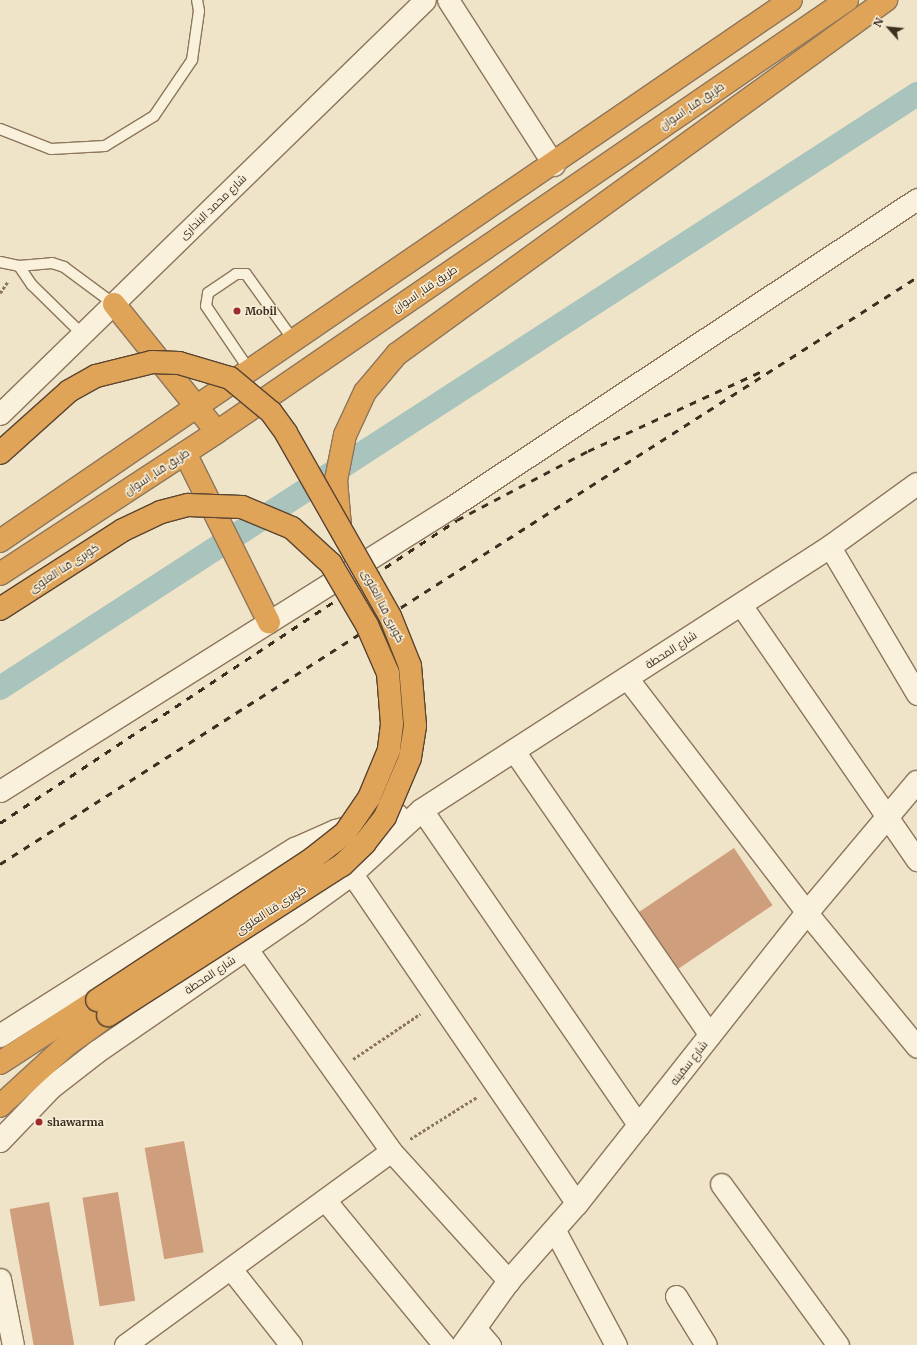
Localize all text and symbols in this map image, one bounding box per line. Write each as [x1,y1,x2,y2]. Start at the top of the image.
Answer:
north arrow [869,8,909,48]
text: N [870,16,887,30]
street label: طريق قنا, اسوان [657,80,727,132]
street label: شارع محمد البندارى [177,172,249,242]
street label: طريق قنا, اسوان [390,263,460,315]
place label: Mobil [245,304,277,318]
marker: Mobil [232,306,242,316]
street label: طريق قنا, اسوان [122,446,192,498]
street label: كوبرى قنا العلوى [27,541,101,595]
street label: كوبرى قنا العلوى [359,567,407,645]
street label: شارع المحطة [643,629,699,671]
street label: كوبرى قنا العلوى [234,883,308,937]
street label: شارع المحطة [182,953,238,997]
street label: شارع سفينه [668,1038,710,1088]
place label: shawarma [47,1115,104,1129]
marker: shawarma [34,1117,44,1127]

